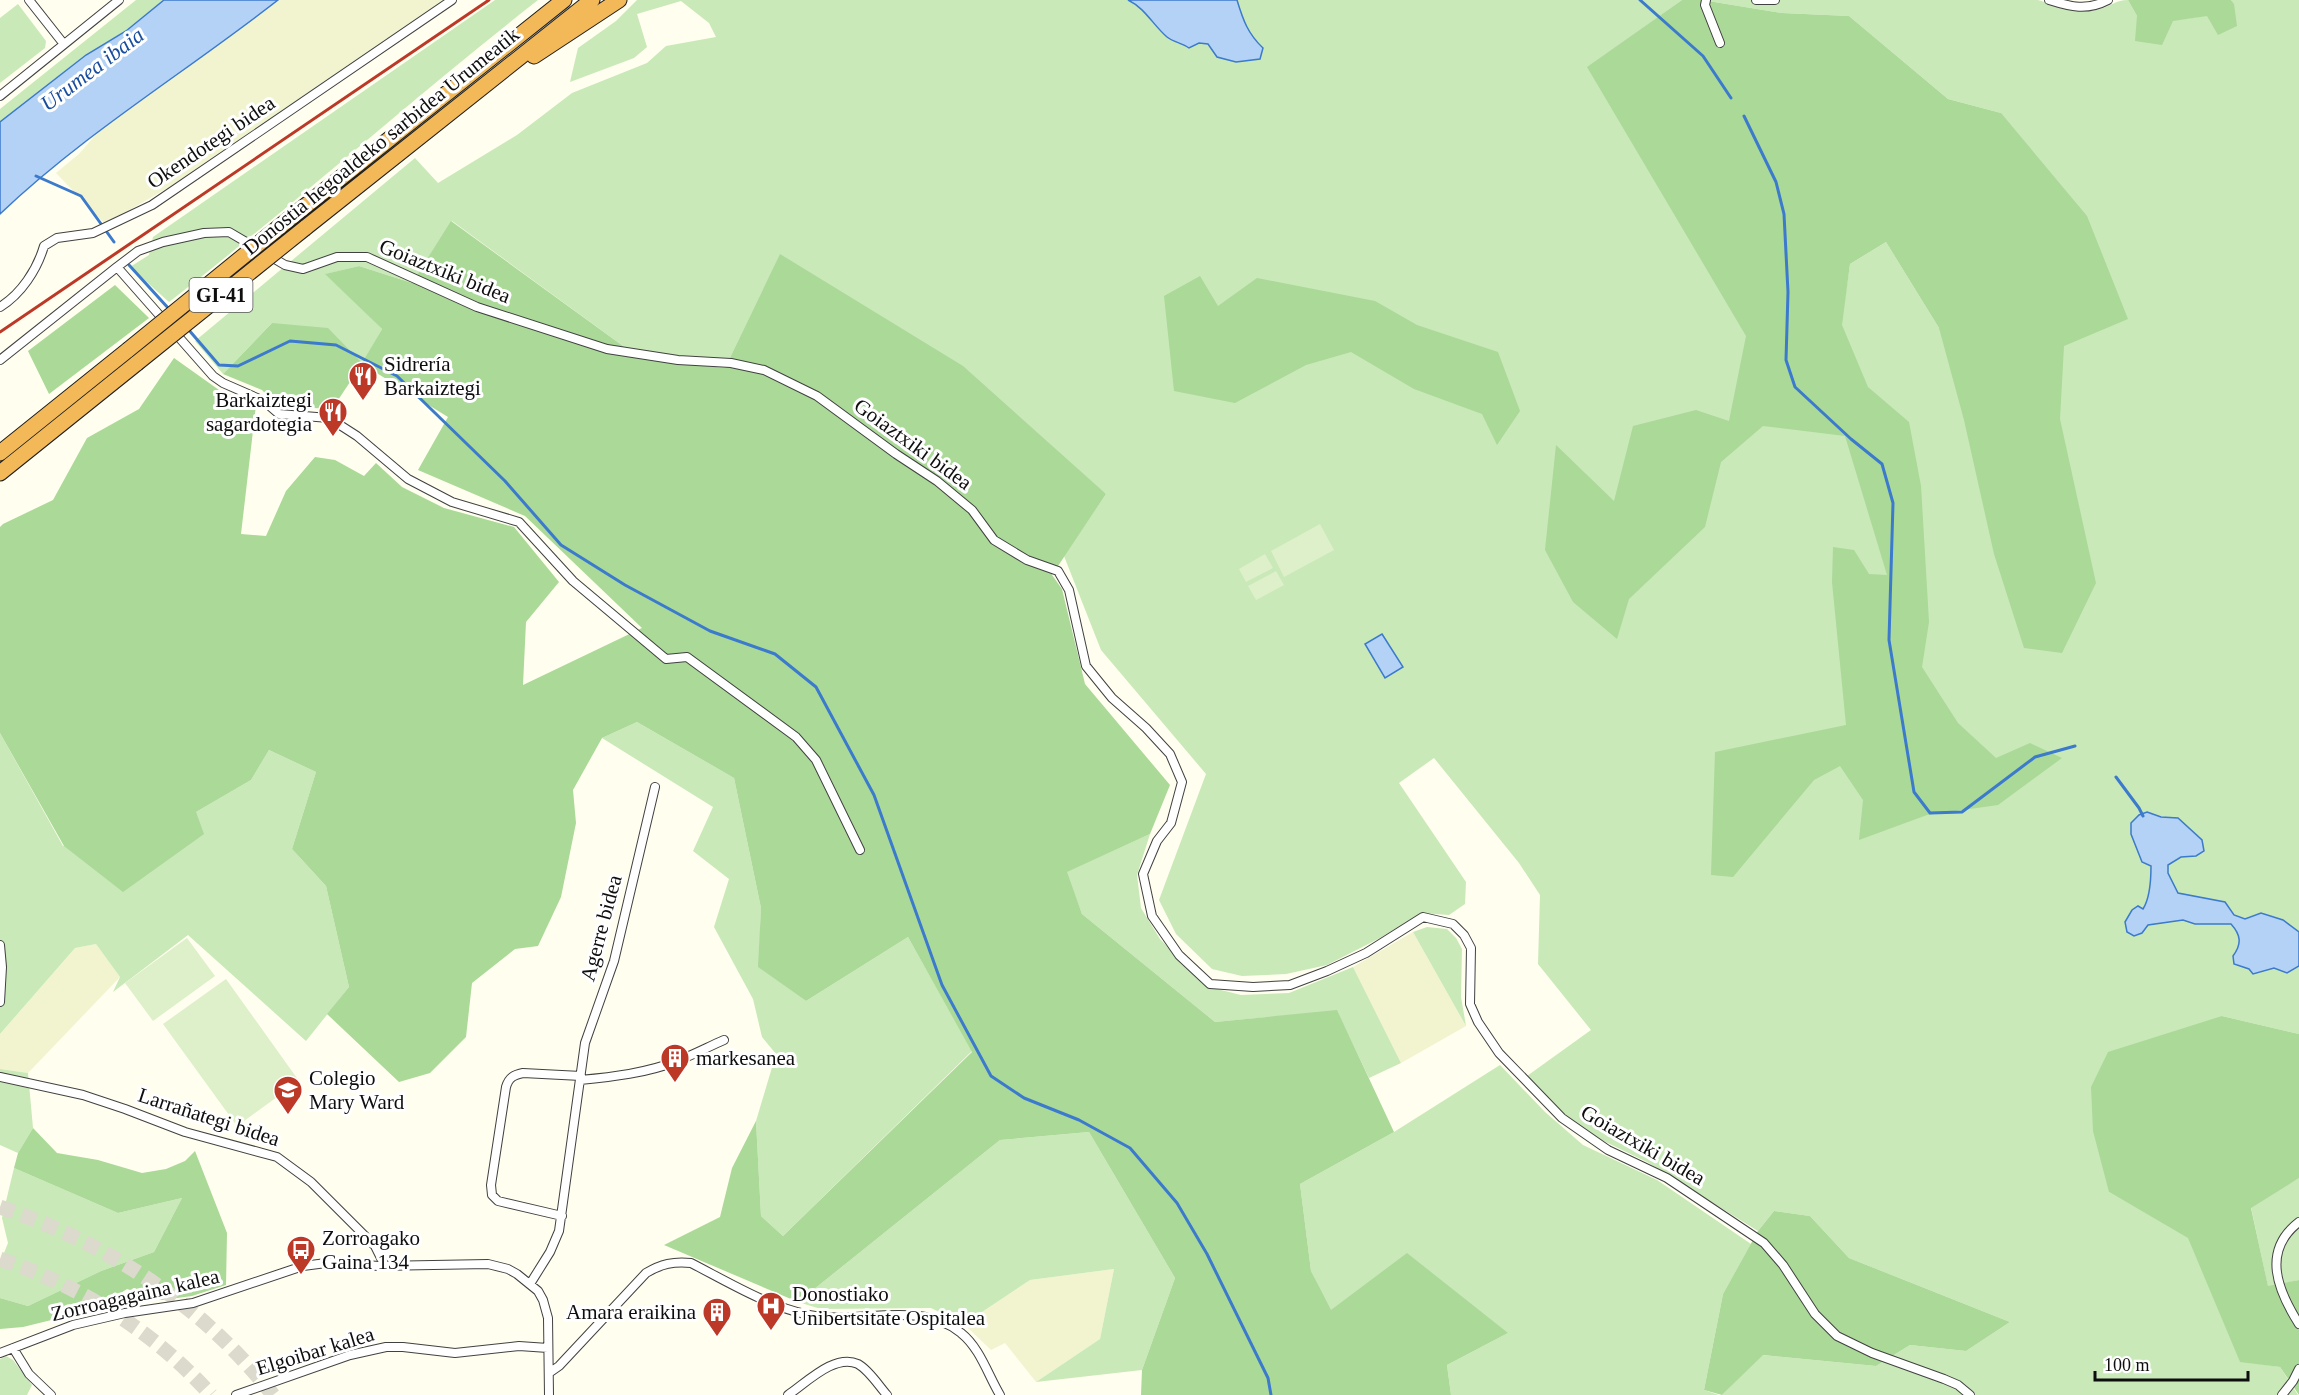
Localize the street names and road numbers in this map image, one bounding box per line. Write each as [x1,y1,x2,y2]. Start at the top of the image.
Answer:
street label: Donostia hegoaldeko sarbidea Urumeatik [238,22,524,260]
street label: Okendotegi bidea [143,90,280,194]
street label: Goiaztxiki bidea [376,234,515,308]
road number: GI-41 [190,278,252,312]
street label: Goiaztxiki bidea [850,393,977,495]
street label: Agerre bidea [575,872,627,984]
street label: Larrañategi bidea [135,1083,283,1151]
street label: Goiaztxiki bidea [1577,1100,1710,1191]
street label: Zorroagagaina kalea [49,1264,222,1326]
street label: Elgoibar kalea [253,1322,377,1380]

